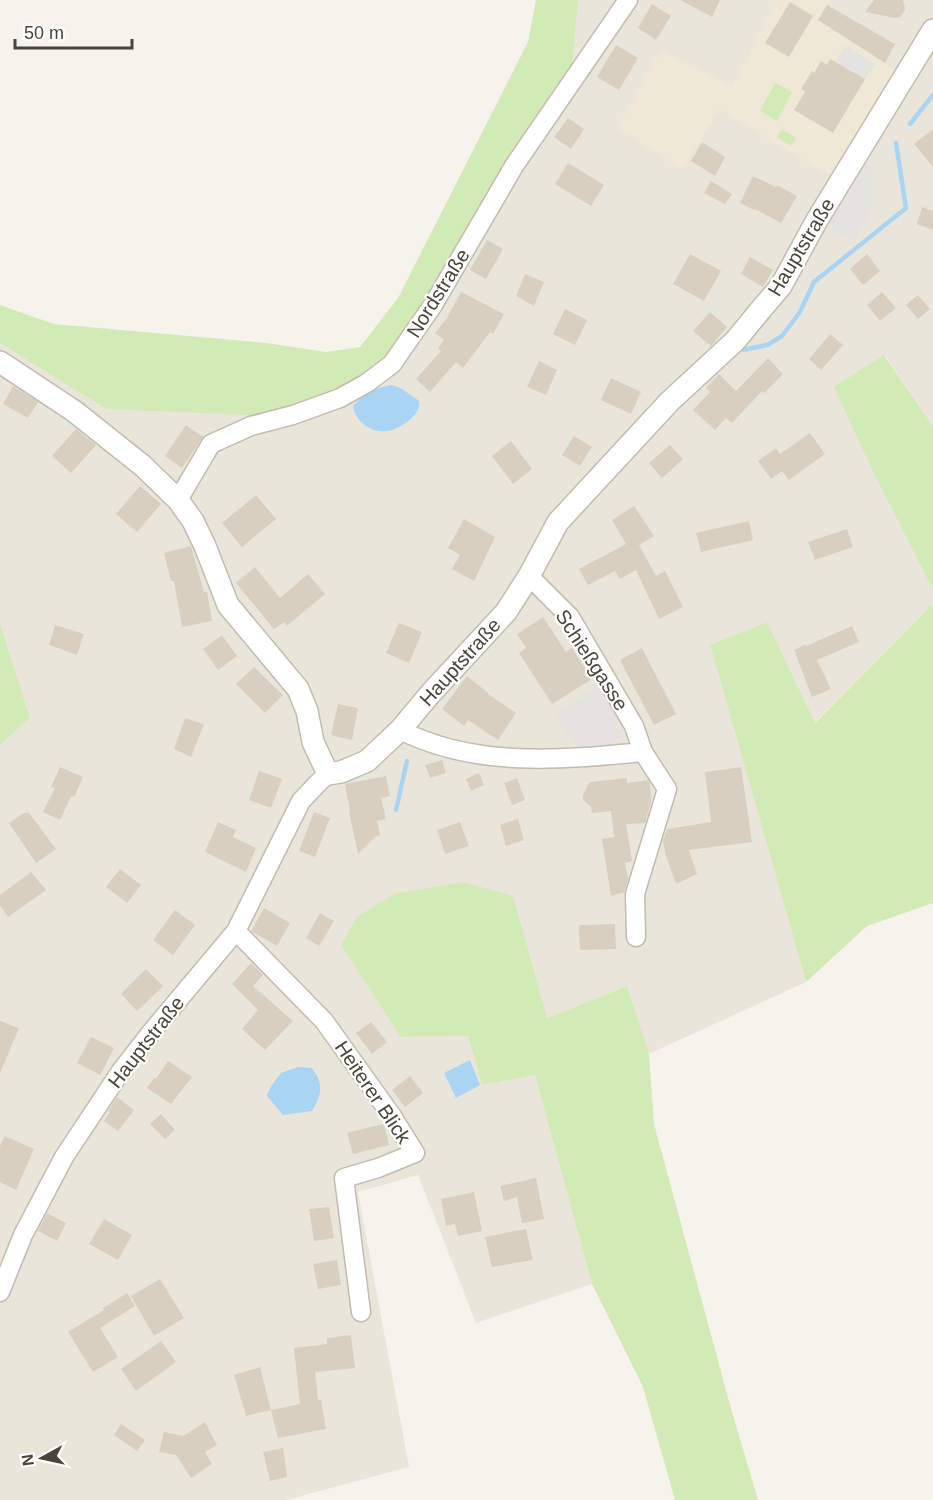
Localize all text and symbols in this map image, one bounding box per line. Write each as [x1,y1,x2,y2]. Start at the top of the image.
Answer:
scale bar [15,12,132,50]
text: 50 m [24,23,64,43]
street label: Hauptstraße [763,194,839,300]
street label: Nordstraße [402,245,474,341]
street label: Schießgasse [551,606,633,714]
street label: Hauptstraße [415,614,505,710]
street label: Hauptstraße [103,992,189,1092]
street label: Heiterer Blick [331,1037,416,1148]
north arrow [12,1428,72,1488]
text: N [18,1453,37,1467]

